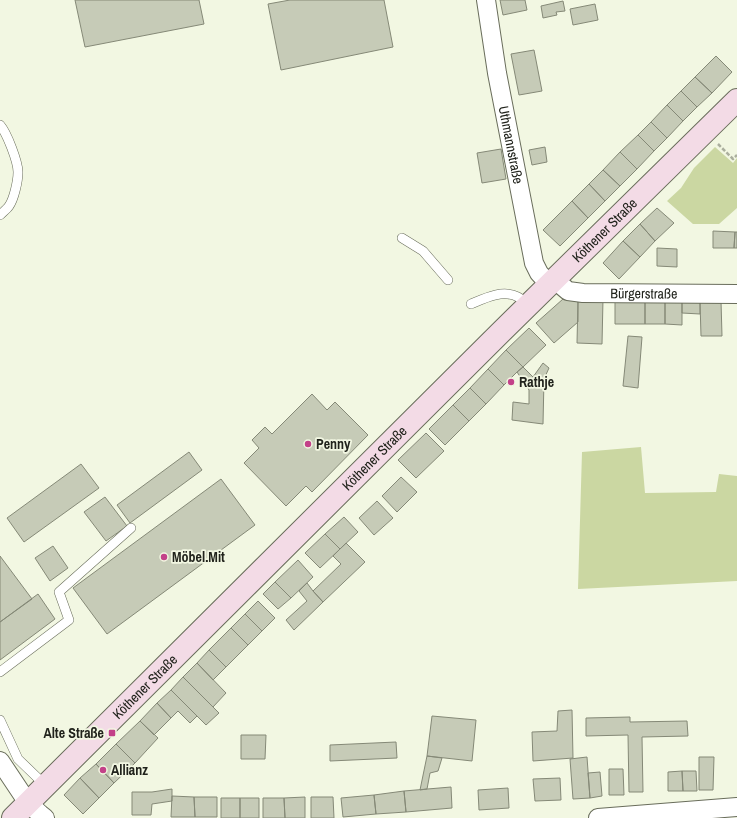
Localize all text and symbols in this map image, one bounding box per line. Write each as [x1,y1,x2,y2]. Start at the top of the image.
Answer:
street label: Uthmannstraße [495,104,527,185]
street label: Köthener Straße [568,194,641,266]
street label: Bürgerstraße [610,284,677,303]
place label: Rathje [519,373,554,391]
marker: Rathje [506,377,516,387]
street label: Köthener Straße [338,422,411,494]
place label: Penny [316,435,351,453]
marker: Penny [303,439,313,449]
place label: Möbel.Mit [172,548,225,566]
marker: Möbel.Mit [159,552,169,562]
street label: Köthener Straße [109,651,181,723]
place label: Alte Straße [43,724,104,742]
marker: Alte Straße [107,728,117,738]
place label: Allianz [111,761,148,779]
marker: Allianz [98,765,108,775]

